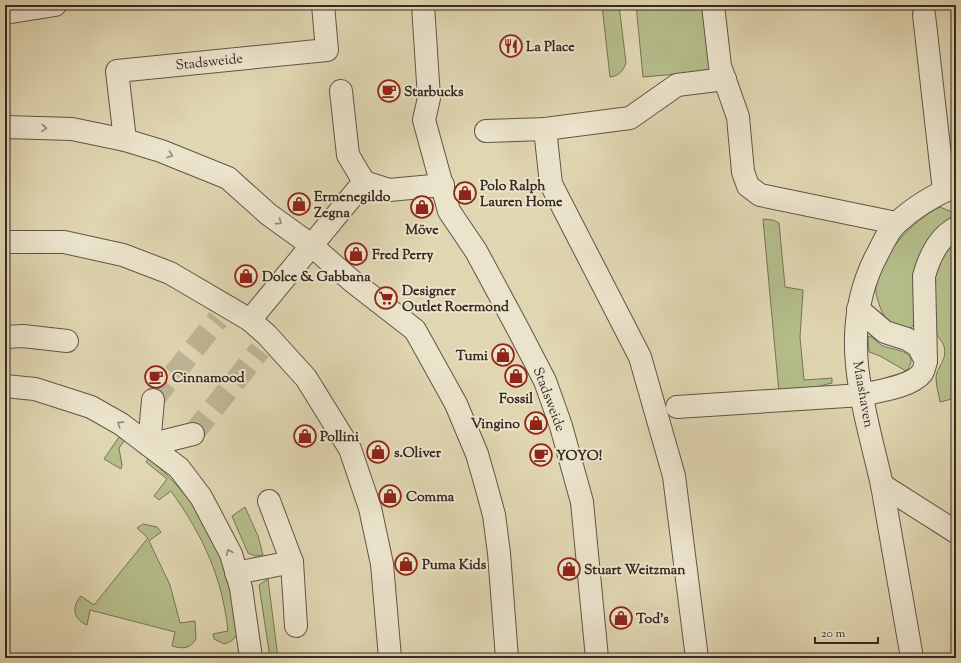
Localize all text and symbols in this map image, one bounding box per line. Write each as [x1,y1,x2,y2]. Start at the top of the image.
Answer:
restaurant icon: La Place [498,33,524,59]
place label: La Place [526,38,575,58]
street label: Stadsweide [175,50,244,76]
cafe icon: Starbucks [376,78,402,104]
place label: Starbucks [404,83,464,103]
one-way arrow [41,124,47,133]
one-way arrow [167,150,174,158]
place label: Polo Ralph Lauren Home [480,177,563,213]
shop icon: Polo Ralph Lauren Home [452,180,478,206]
place label: Ermenegildo Zegna [314,188,391,224]
shop icon: Ermenegildo Zegna [286,191,312,217]
shop icon: Möve [409,194,435,220]
one-way arrow [275,217,282,224]
place label: Möve [405,221,439,241]
shop icon: Fred Perry [343,241,369,267]
place label: Fred Perry [372,246,434,266]
shop icon: Dolce & Gabbana [233,263,259,289]
place label: Dolce & Gabbana [262,268,371,288]
place label: Designer Outlet Roermond [402,282,509,318]
supermarket icon: Designer Outlet Roermond [373,285,399,311]
shop icon: Tumi [490,342,516,368]
place label: Tumi [456,347,488,367]
street label: Maashaven [846,359,878,429]
shop icon: Fossil [503,363,529,389]
cafe icon: Cinnamood [143,364,169,390]
street label: Stadsweide [527,365,570,435]
place label: Cinnamood [172,369,245,389]
place label: Fossil [499,390,533,410]
shop icon: Vingino [523,410,549,436]
place label: Vingino [471,415,520,435]
one-way arrow [117,421,124,429]
shop icon: Pollini [292,423,318,449]
place label: Pollini [320,428,359,448]
shop icon: s.Oliver [365,439,391,465]
cafe icon: YOYO! [528,442,554,468]
place label: s.Oliver [394,444,442,464]
place label: YOYO! [556,447,603,467]
shop icon: Comma [377,483,403,509]
place label: Comma [406,488,455,508]
one-way arrow [226,548,234,555]
shop icon: Puma Kids [393,551,419,577]
place label: Puma Kids [422,556,487,576]
shop icon: Stuart Weitzman [556,556,582,582]
place label: Stuart Weitzman [584,561,686,581]
shop icon: Tod's [608,605,634,631]
place label: Tod's [636,610,669,630]
scale bar [815,619,878,645]
text: 20 m [821,625,846,643]

